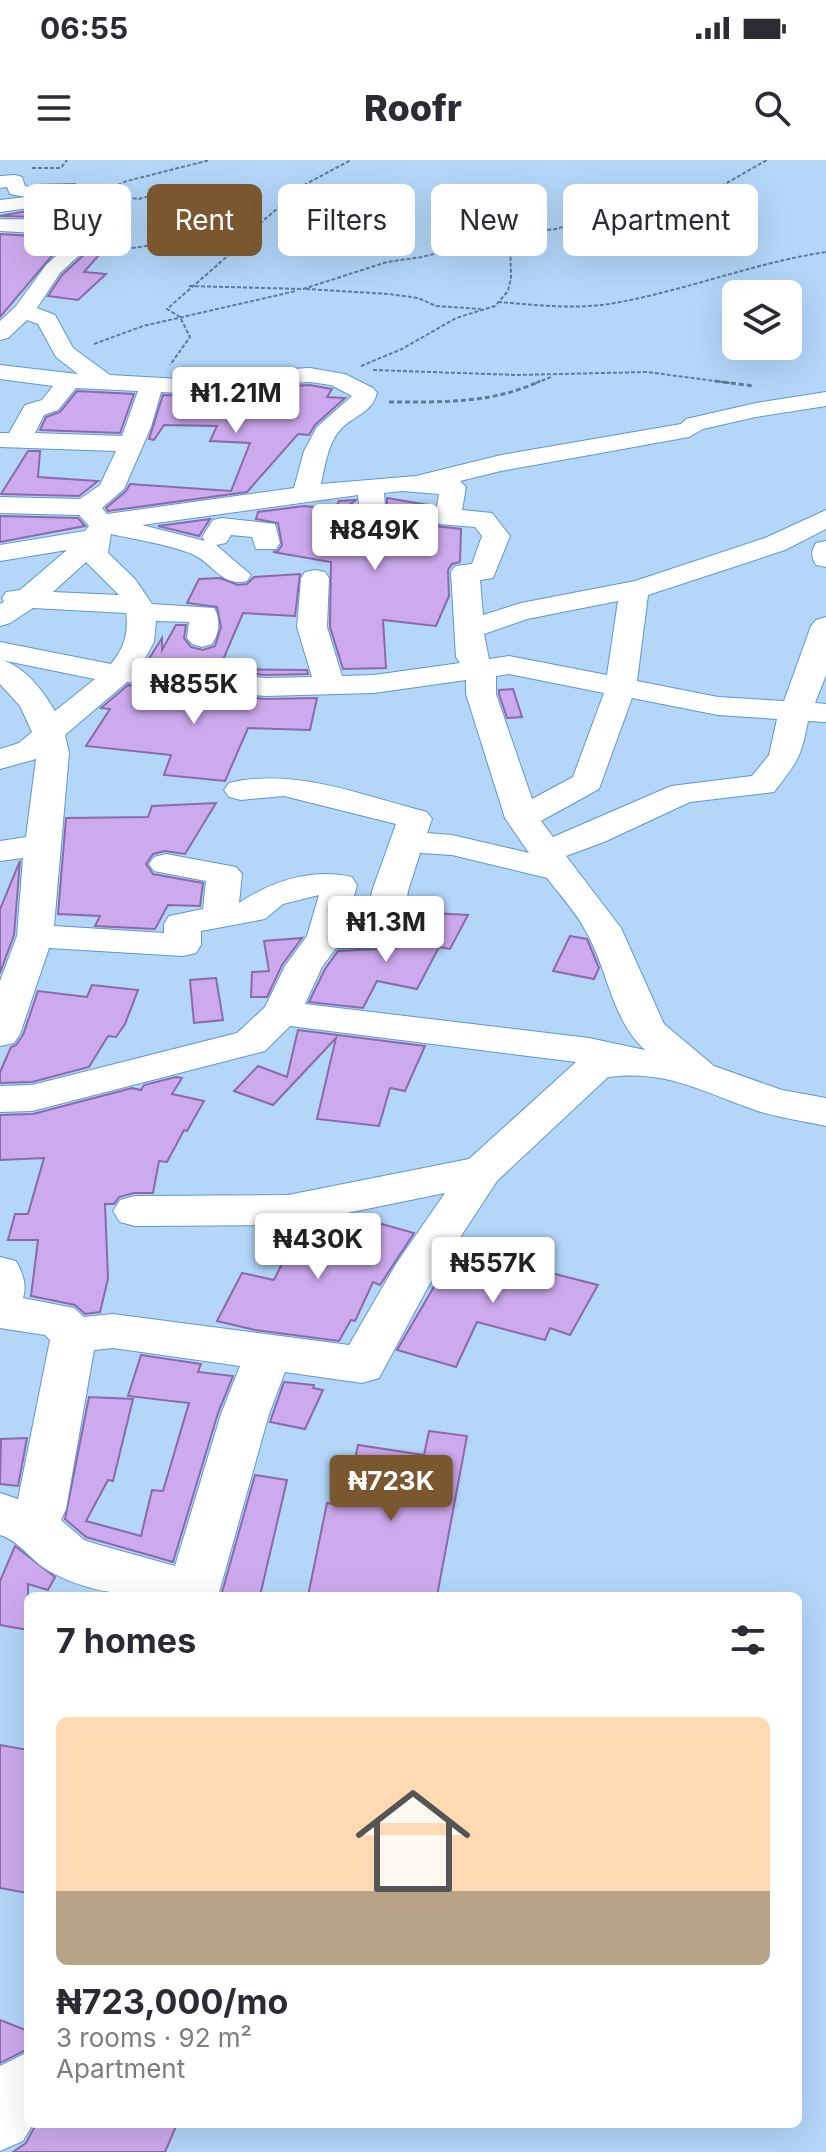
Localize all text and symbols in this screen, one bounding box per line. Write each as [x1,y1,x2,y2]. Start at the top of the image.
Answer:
text: 06:55 [40,10,128,46]
icon: menu [32,86,76,130]
text: Roofr [364,86,462,130]
icon: search [750,86,794,130]
chip: Buy [24,184,131,256]
chip: Rent [147,184,262,256]
chip: Filters [278,184,415,256]
chip: New [431,184,547,256]
chip: Apartment [563,184,758,256]
map controls [722,280,802,360]
button: layers [722,280,802,360]
pin: ₦1.21M [171,367,301,435]
text: ₦1.21M [190,377,282,408]
pin: ₦849K [319,504,431,572]
text: ₦849K [330,514,420,545]
pin: ₦855K [138,658,250,726]
text: ₦855K [150,668,238,699]
pin: ₦1.3M [330,896,442,964]
text: ₦1.3M [346,906,426,937]
pin: ₦430K [262,1213,374,1281]
text: ₦430K [273,1223,363,1254]
pin: ₦557K [437,1237,549,1305]
text: ₦557K [450,1247,536,1278]
pin: ₦723K [335,1455,447,1523]
text: ₦723K [348,1465,434,1496]
icon: filters [726,1618,770,1662]
text: 7 homes [56,1620,196,1661]
icon: home [341,1769,485,1913]
text: ₦723,000/mo [56,1981,288,2022]
text: 3 rooms · 92 m² [56,2022,252,2053]
text: Apartment [56,2053,185,2084]

